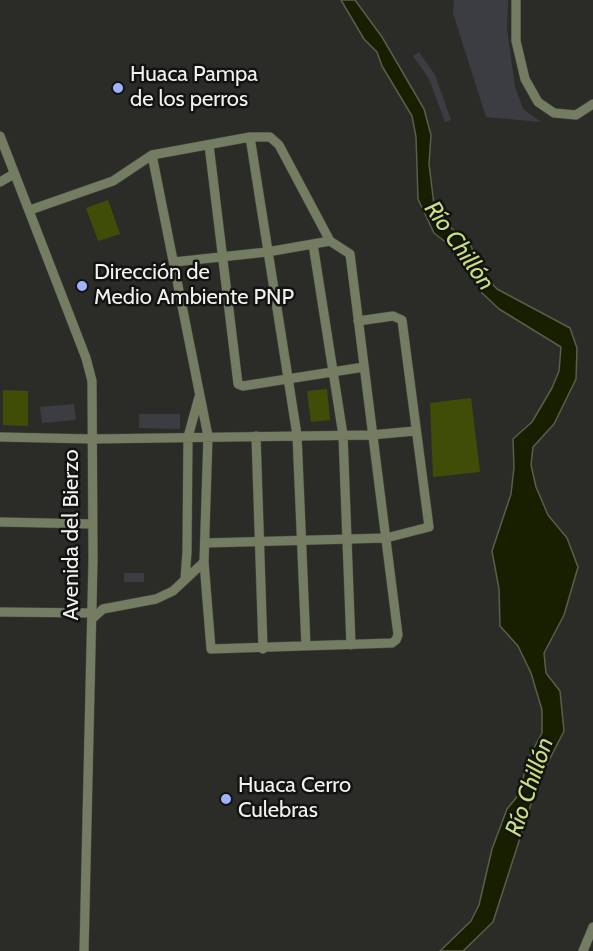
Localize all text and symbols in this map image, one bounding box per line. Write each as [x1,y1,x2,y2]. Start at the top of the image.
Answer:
place label: Huaca Pampa de los perros [130,62,258,113]
marker: Huaca Pampa de los perros [111,81,125,95]
water label: Río Chillón [418,196,500,296]
place label: Dirección de Medio Ambiente PNP [94,260,294,312]
marker: Dirección de Medio Ambiente PNP [75,279,89,293]
street label: Avenida del Bierzo [59,449,85,621]
water label: Río Chillón [500,734,560,840]
place label: Huaca Cerro Culebras [238,773,351,824]
marker: Huaca Cerro Culebras [219,792,233,806]

